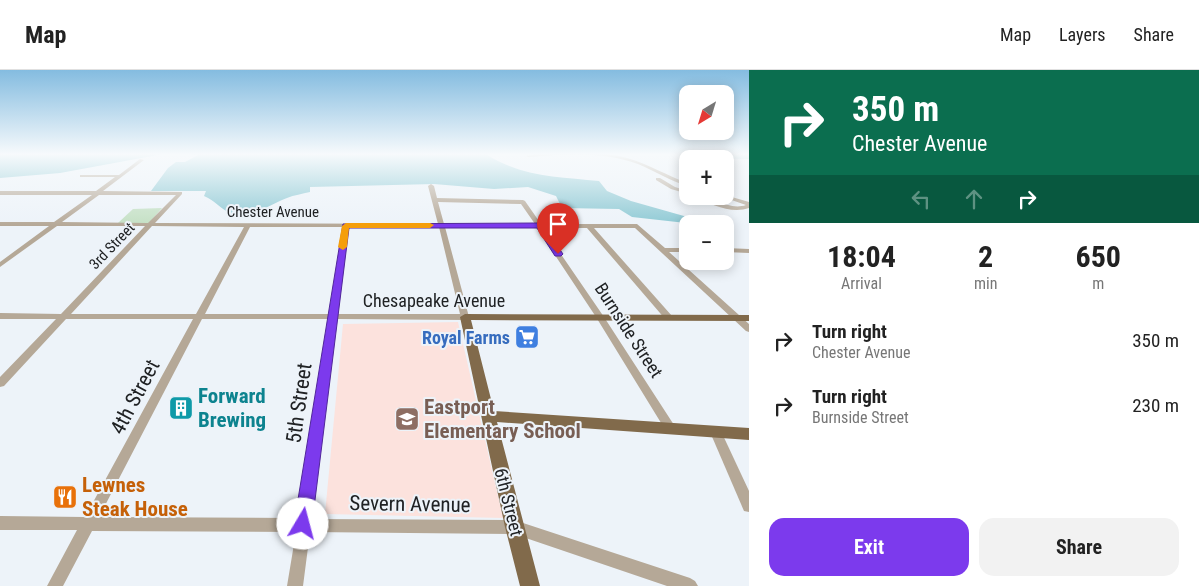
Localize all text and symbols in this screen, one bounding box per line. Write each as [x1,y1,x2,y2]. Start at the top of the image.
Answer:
text: Map [25,21,66,49]
text: Map [1000,24,1031,45]
text: Layers [1059,24,1106,45]
text: Share [1134,24,1174,45]
north arrow [679,85,734,140]
map controls [679,85,734,270]
text: 350 m [852,89,939,130]
icon: right [769,90,834,155]
text: Chester Avenue [852,131,987,156]
button: + [679,150,734,205]
icon: left [907,185,935,213]
icon: ahead [960,185,988,213]
icon: right [1013,185,1041,213]
street label: Chester Avenue [227,203,319,221]
pin [537,203,579,254]
icon: arrive [544,210,572,238]
button: − [679,215,734,270]
street label: 3rd Street [85,219,139,273]
text: 18:04 [827,239,896,274]
text: 2 [978,239,993,274]
text: 650 [1075,239,1121,274]
text: Arrival [841,274,882,293]
text: min [974,274,997,293]
text: m [1092,274,1104,293]
street label: Burnside Street [591,279,667,381]
street label: Chesapeake Avenue [363,290,505,311]
text: Turn right [812,320,887,343]
supermarket icon: Royal Farms [514,324,540,350]
place label: Royal Farms [422,327,510,348]
icon: right [769,327,797,355]
text: 350 m [1132,329,1179,352]
text: Chester Avenue [812,343,910,362]
street label: 4th Street [105,356,165,438]
street label: 5th Street [281,361,317,445]
place label: Forward Brewing [198,384,266,432]
text: Turn right [812,385,887,408]
icon: right [769,392,797,420]
text: 230 m [1132,394,1179,417]
building icon: Forward Brewing [168,395,194,421]
place label: Eastport Elementary School [424,395,581,443]
school or university icon: Eastport Elementary School [394,406,420,432]
text: Burnside Street [812,408,909,427]
street label: 6th Street [490,466,528,538]
place label: Lewnes Steak House [82,473,188,521]
restaurant icon: Lewnes Steak House [52,484,78,510]
street label: Severn Avenue [349,491,471,517]
position arrow [276,497,328,549]
button: Exit [769,518,969,576]
button: Share [979,518,1179,576]

